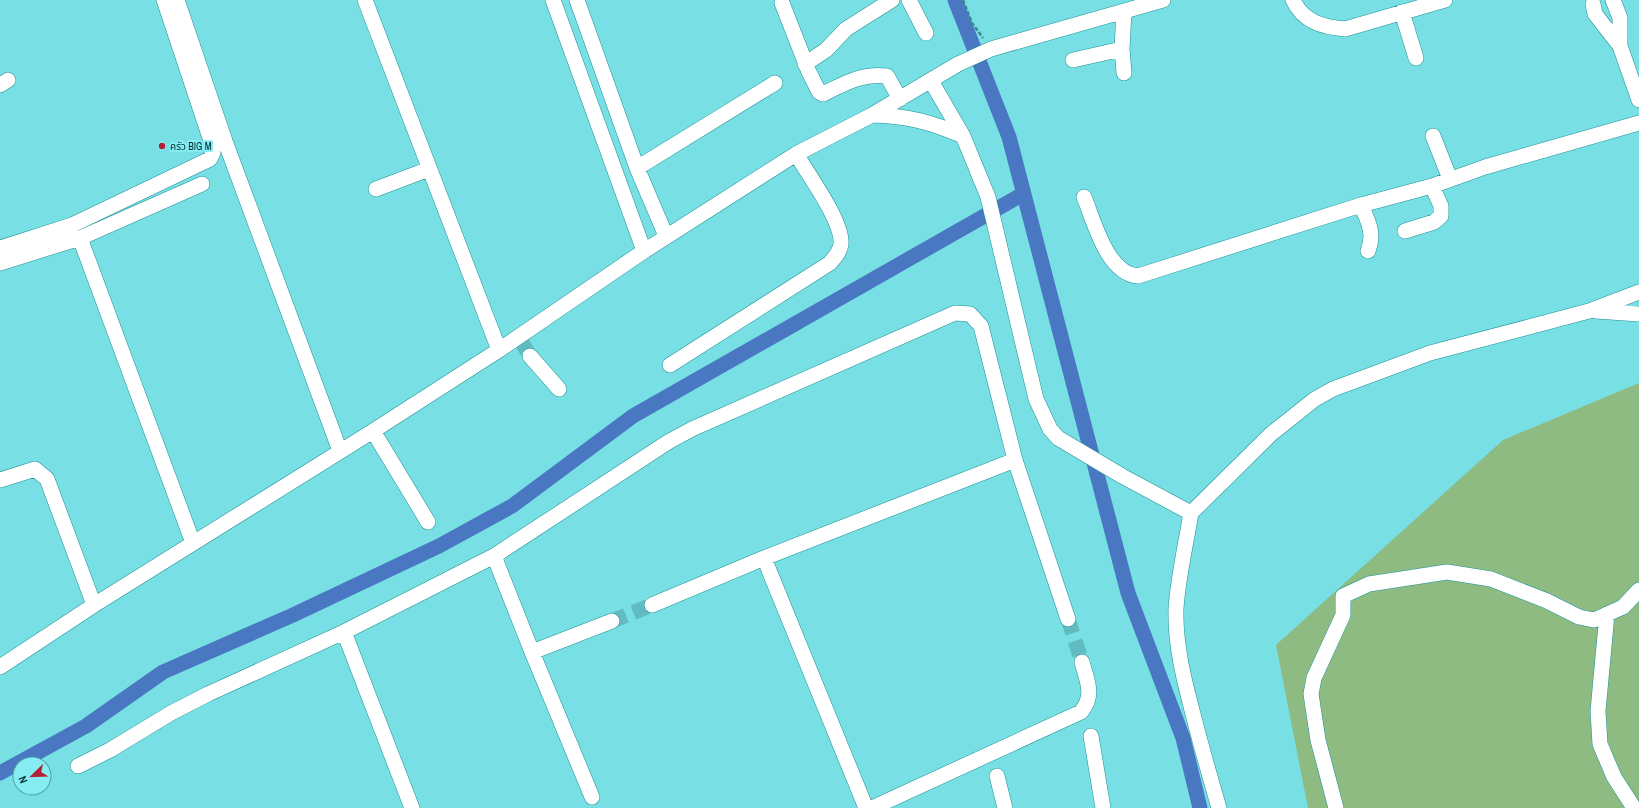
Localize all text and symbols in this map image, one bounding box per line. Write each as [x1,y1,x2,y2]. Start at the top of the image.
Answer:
place label: ครัว BIG M [170,140,212,153]
marker: ครัว BIG M [157,141,167,151]
north arrow [12,756,52,796]
text: N [15,774,31,786]

